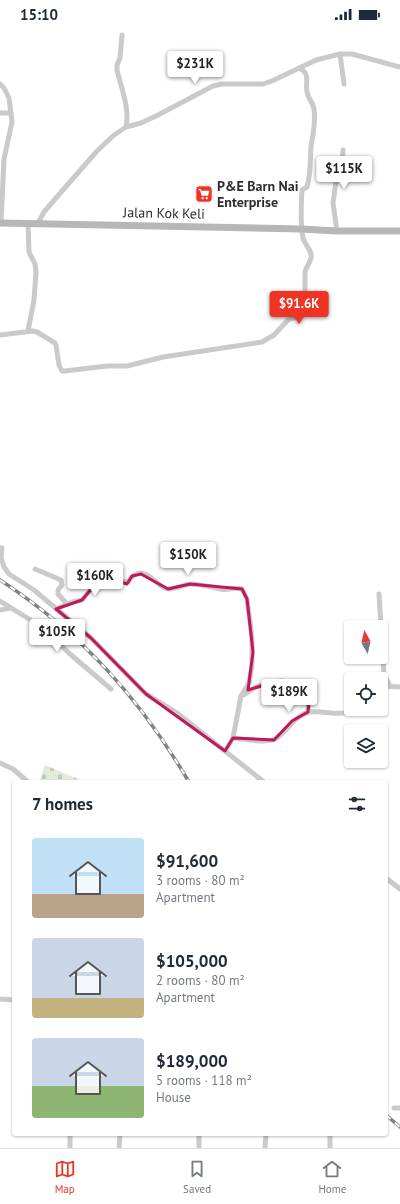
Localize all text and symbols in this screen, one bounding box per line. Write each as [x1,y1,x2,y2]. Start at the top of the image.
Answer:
text: 15:10 [20,5,58,24]
pin: $231K [167,51,223,85]
text: $231K [176,55,214,72]
pin: $115K [316,156,372,190]
text: $115K [325,160,363,177]
place label: P&E Barn Nai Enterprise [217,177,299,211]
supermarket icon: P&E Barn Nai Enterprise [194,184,214,204]
street label: Jalan Kok Keli [122,203,205,223]
pin: $91.6K [266,291,332,325]
text: $91.6K [279,295,319,312]
pin: $150K [160,542,216,576]
text: $150K [169,546,207,563]
pin: $160K [67,563,123,597]
text: $160K [76,567,114,584]
pin: $105K [29,619,85,653]
north arrow [344,620,388,664]
map controls [344,620,388,768]
text: $105K [38,623,76,640]
button: locate [344,672,388,716]
pin: $189K [261,679,317,713]
text: $189K [270,683,308,700]
button: layers [344,724,388,768]
text: 7 homes [32,793,93,815]
icon: filters [346,793,368,815]
text: $91,600 [156,850,218,872]
icon: home [64,854,112,902]
text: 3 rooms · 80 m² [156,872,245,889]
text: Apartment [156,889,215,906]
text: $105,000 [156,950,228,972]
icon: home [64,954,112,1002]
text: 2 rooms · 80 m² [156,972,245,989]
text: Apartment [156,989,215,1006]
text: $189,000 [156,1050,228,1072]
icon: home [64,1054,112,1102]
text: 5 rooms · 118 m² [156,1072,252,1089]
text: House [156,1089,191,1106]
tab: Map [54,1158,76,1196]
tab: Saved [183,1158,211,1196]
tab: Home [318,1158,346,1196]

